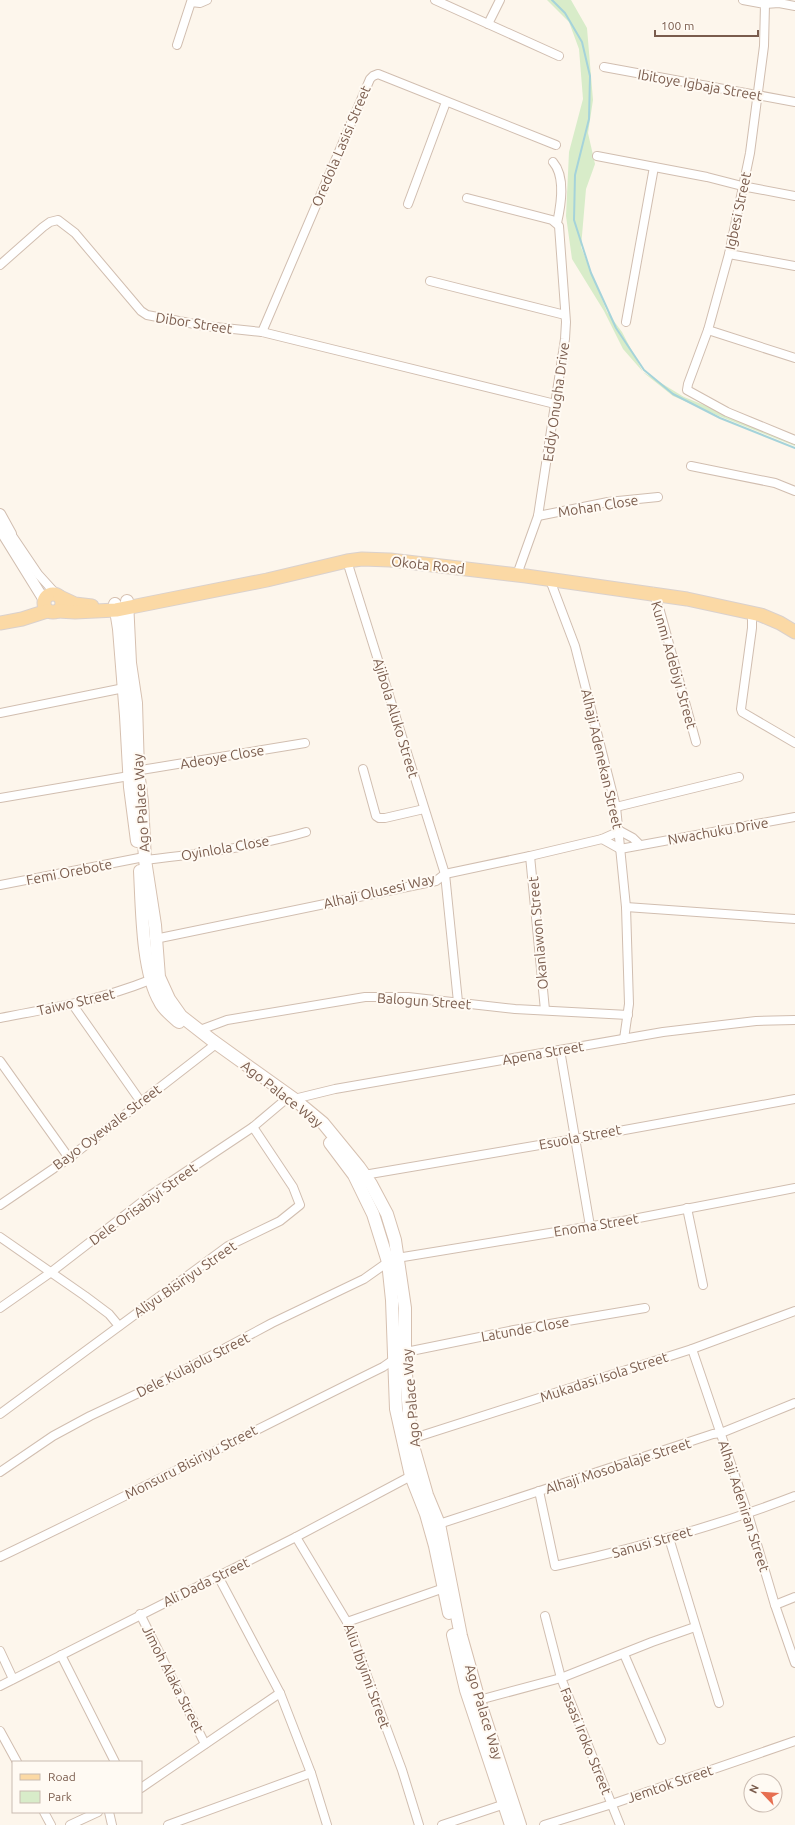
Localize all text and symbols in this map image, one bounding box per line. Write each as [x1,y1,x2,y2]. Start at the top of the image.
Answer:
scale bar [655,12,758,38]
text: 100 m [661,19,694,32]
street label: Ibitoye Igbaja Street [636,66,764,104]
street label: Oredola Lasisi Street [308,83,374,209]
street label: Igbesi Street [722,170,754,251]
street label: Dibor Street [155,309,234,337]
street label: Eddy Onugha Drive [540,341,572,463]
street label: Mohan Close [557,492,639,520]
street label: Okota Road [390,553,466,577]
street label: Kunmi Adebiyi Street [648,599,700,731]
street label: Ajibola Aluko Street [370,656,422,780]
street label: Alhaji Adenekan Street [578,687,626,831]
street label: Adeoye Close [179,742,265,772]
street label: Ago Palace Way [130,753,152,853]
street label: Nwachuku Drive [666,814,770,848]
street label: Oyinlola Close [180,832,270,864]
street label: Femi Orebote [25,856,113,888]
street label: Alhaji Olusesi Way [322,870,436,912]
street label: Okanlawon Street [525,875,551,990]
street label: Taiwo Street [36,985,117,1019]
street label: Balogun Street [376,990,472,1012]
street label: Apena Street [501,1038,585,1068]
street label: Ago Palace Way [238,1057,326,1131]
street label: Bayo Oyewale Street [50,1081,165,1173]
street label: Esuola Street [538,1121,623,1153]
street label: Dele Orisabiyi Street [86,1159,200,1248]
street label: Enoma Street [552,1210,640,1240]
street label: Aliyu Bisiriyu Street [131,1237,240,1320]
street label: Latunde Close [480,1313,570,1345]
street label: Dele Kulajolu Street [134,1329,253,1401]
street label: Ago Palace Way [399,1348,423,1448]
street label: Mukadasi Isola Street [538,1349,670,1405]
street label: Monsuru Bisiriyu Street [122,1421,260,1502]
street label: Alhaji Mosobalaje Street [543,1435,693,1497]
street label: Alhaji Adeniran Street [715,1438,773,1574]
street label: Sanusi Street [610,1523,694,1561]
street label: Ali Dada Street [160,1554,252,1610]
street label: Aliu Ibiyimi Street [341,1621,394,1731]
street label: Jimoh Alaka Street [139,1623,207,1736]
street label: Ago Palace Way [462,1662,506,1762]
street label: Fasasi Iroko Street [557,1685,615,1797]
legend [12,1761,142,1813]
street label: Jemtok Street [625,1762,715,1806]
text: Road [48,1770,76,1783]
north arrow [743,1773,783,1813]
text: N [747,1783,761,1795]
text: Park [48,1790,72,1803]

